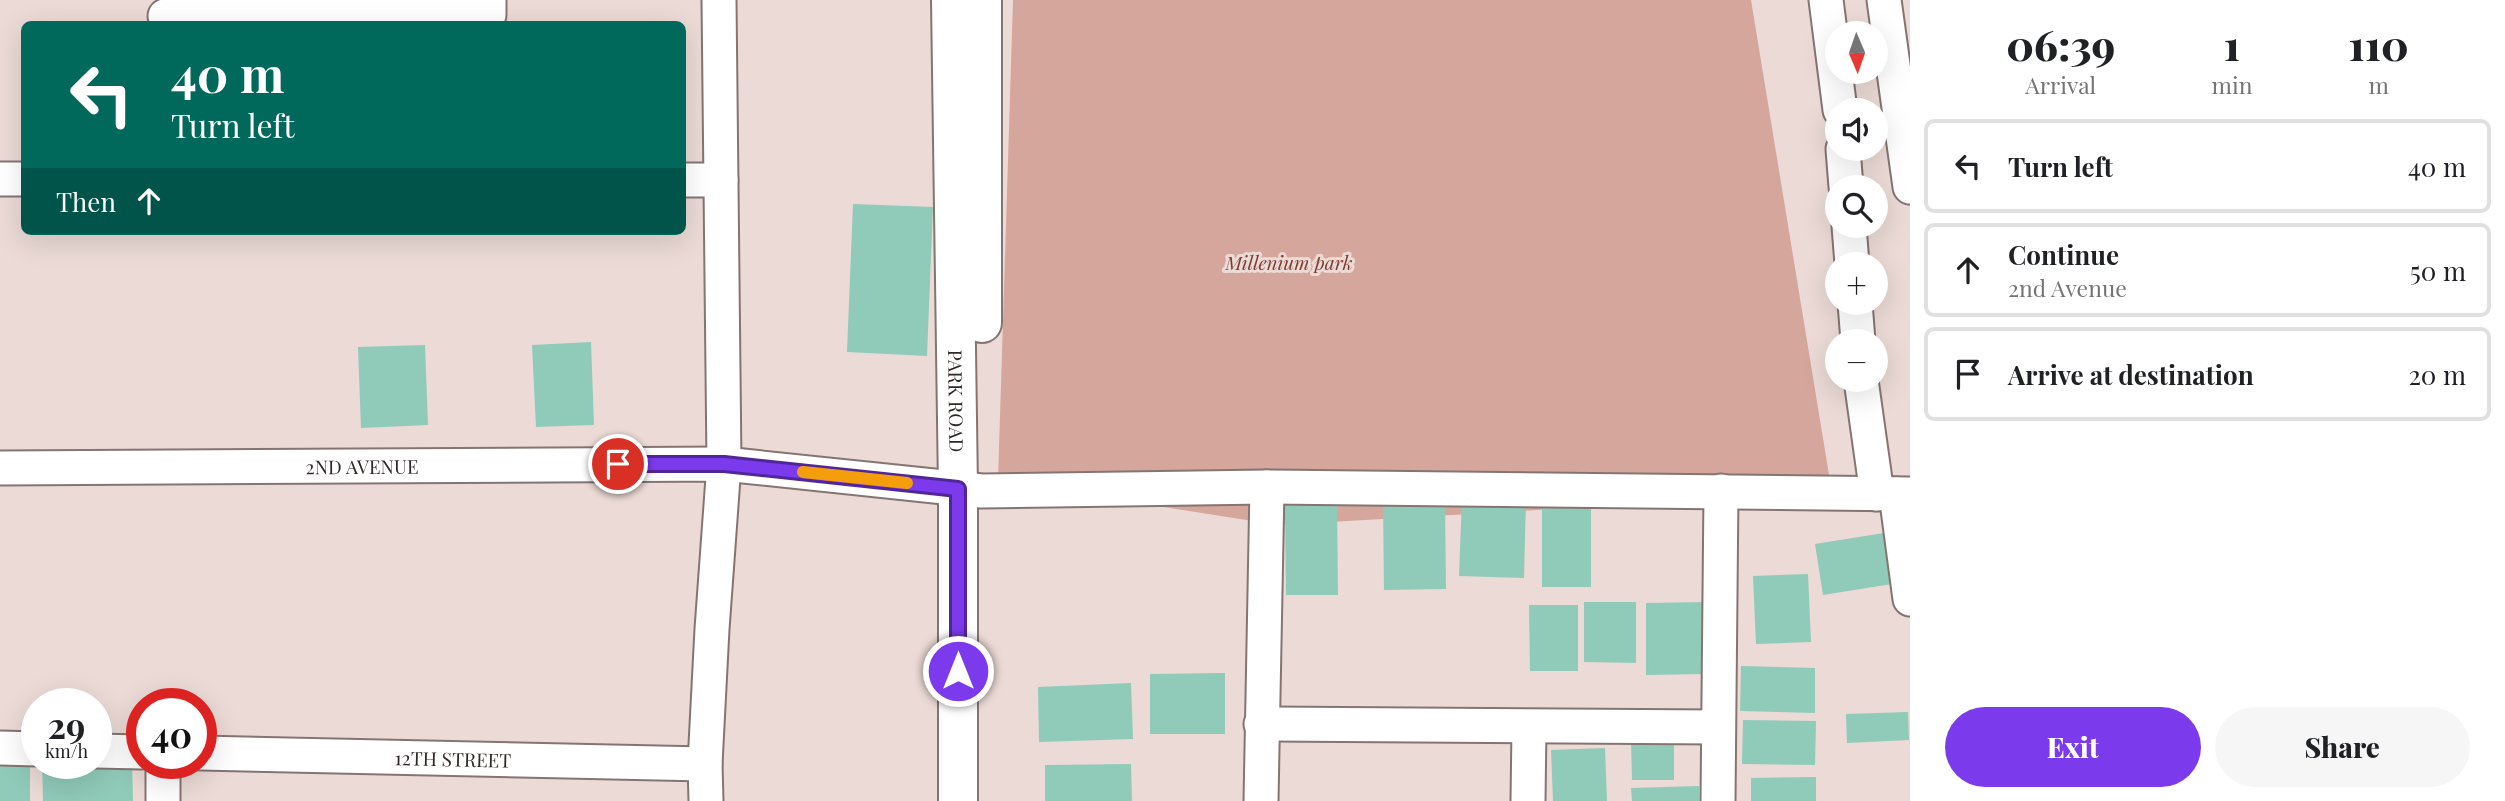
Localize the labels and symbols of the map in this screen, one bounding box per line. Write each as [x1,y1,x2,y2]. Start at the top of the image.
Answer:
north arrow [1825,21,1888,84]
park label: Millenium park [1224,249,1353,275]
street label: PARK ROAD [943,349,970,453]
pin [588,434,648,494]
street label: 2ND AVENUE [305,453,419,479]
position arrow [921,634,995,708]
speed limit sign: 40 [126,688,217,779]
street label: 12TH STREET [394,744,512,773]

